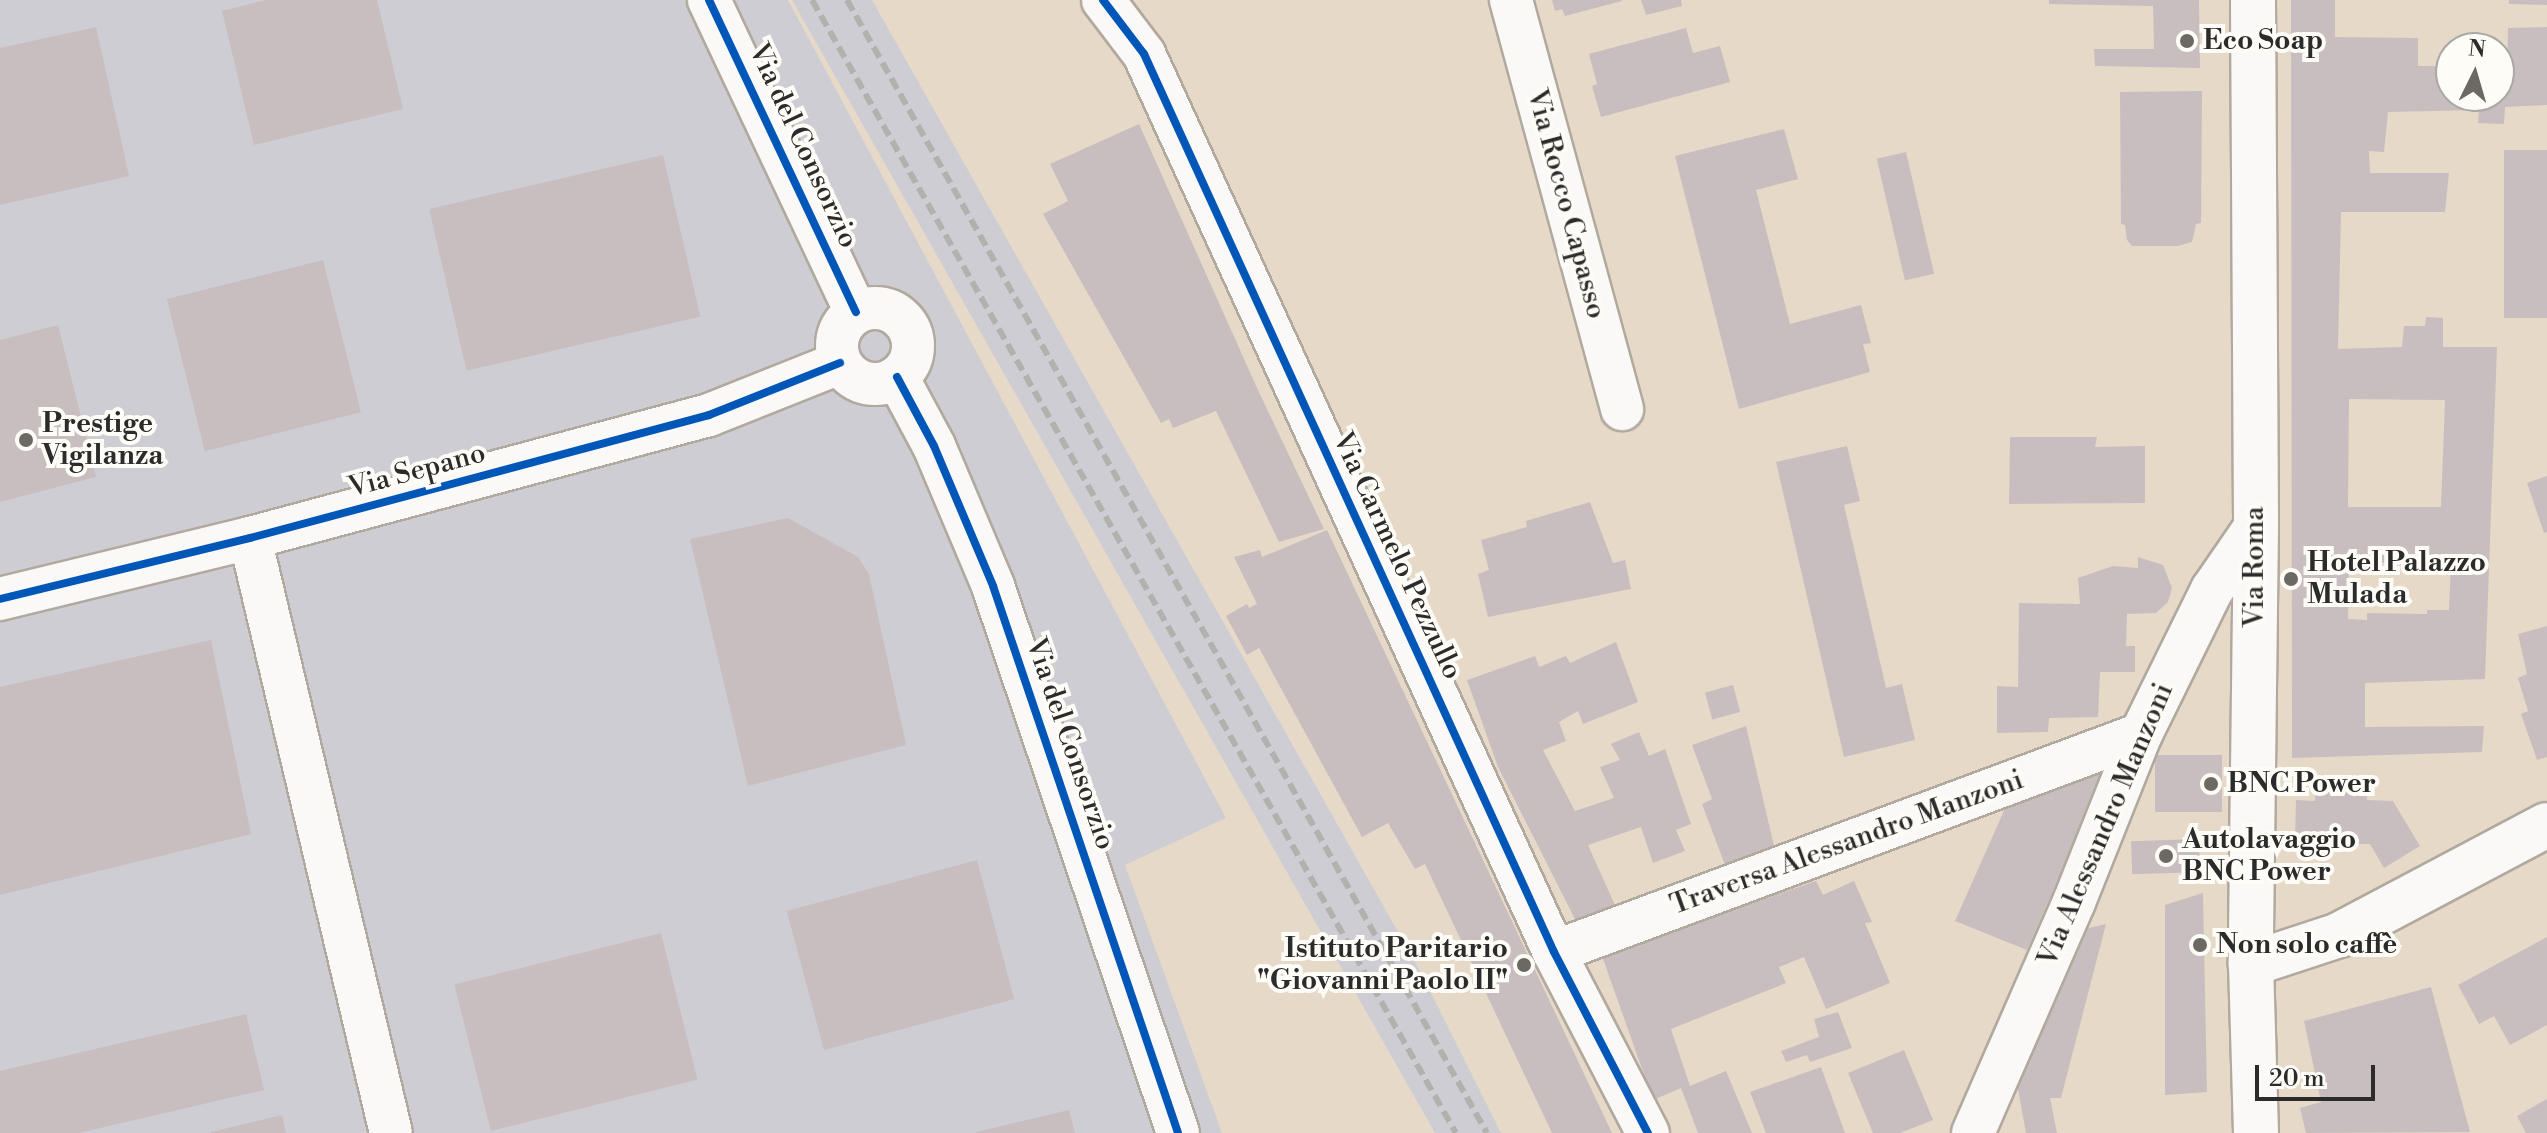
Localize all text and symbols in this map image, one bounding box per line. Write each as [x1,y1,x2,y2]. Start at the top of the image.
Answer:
place label: Eco Soap [2203,24,2323,58]
marker: Eco Soap [2178,32,2196,50]
north arrow [2435,32,2515,112]
text: N [2467,35,2487,64]
street label: Via del Consorzio [741,38,865,254]
street label: Via Rocco Capasso [1519,86,1613,322]
place label: Prestige Vigilanza [42,407,163,473]
street label: Via Carmelo Pezzullo [1325,427,1469,685]
marker: Prestige Vigilanza [17,431,35,449]
street label: Via Sepano [345,437,489,505]
street label: Via Roma [2238,506,2272,628]
place label: Hotel Palazzo Mulada [2307,546,2486,612]
marker: Hotel Palazzo Mulada [2282,570,2300,588]
street label: Via del Consorzio [1018,634,1122,854]
street label: Via Alessandro Manzoni [2031,678,2181,972]
street label: Traversa Alessandro Manzoni [1666,763,2028,923]
place label: BNC Power [2227,767,2376,801]
marker: BNC Power [2202,775,2220,793]
place label: Autolavaggio BNC Power [2182,823,2356,889]
marker: Autolavaggio BNC Power [2157,847,2175,865]
place label: Non solo caffè [2216,928,2397,962]
place label: Istituto Paritario "Giovanni Paolo II" [1257,932,1508,998]
marker: Non solo caffè [2191,936,2209,954]
marker: Istituto Paritario "Giovanni Paolo II" [1515,956,1533,974]
scale bar [2259,1049,2379,1099]
text: 20 m [2269,1064,2325,1094]

